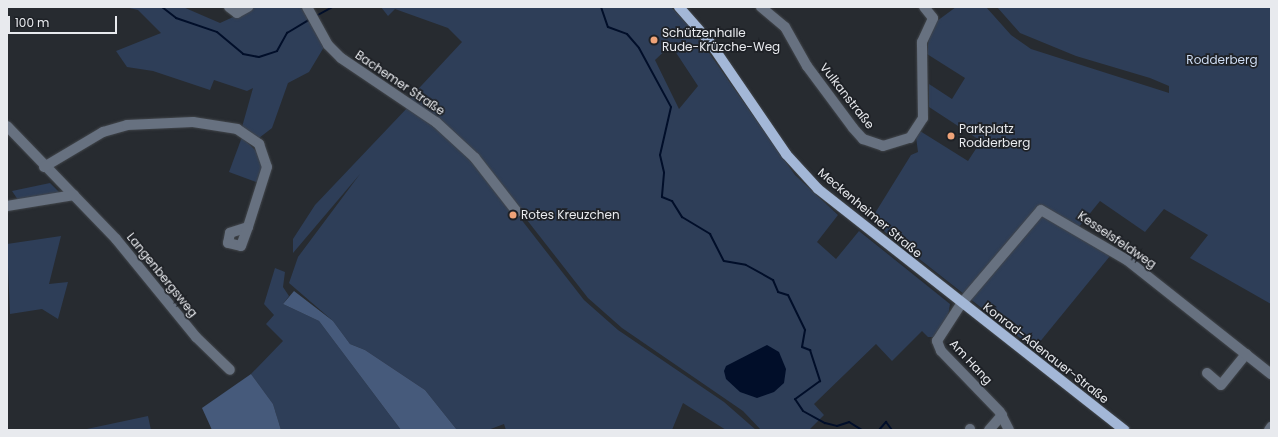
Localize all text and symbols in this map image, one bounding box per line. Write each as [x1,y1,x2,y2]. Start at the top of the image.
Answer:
scale bar [10,8,119,34]
text: 100 m [15,14,49,31]
place label: Schützenhalle Rude-Krüzche-Weg [662,26,780,54]
marker: Schützenhalle Rude-Krüzche-Weg [649,35,659,45]
street label: Bachemer Straße [352,48,448,118]
park label: Rodderberg [1186,53,1258,67]
street label: Vulkanstraße [817,60,877,132]
place label: Parkplatz Rodderberg [959,122,1030,150]
marker: Parkplatz Rodderberg [946,131,956,141]
street label: Meckenheimer Straße [815,165,925,261]
place label: Rotes Kreuzchen [521,208,620,222]
street label: Kesselsfeldweg [1075,208,1159,272]
marker: Rotes Kreuzchen [508,210,518,220]
street label: Langenbergsweg [124,230,200,320]
street label: Konrad-Adenauer-Straße [980,300,1112,406]
street label: Am Hang [947,337,995,387]

